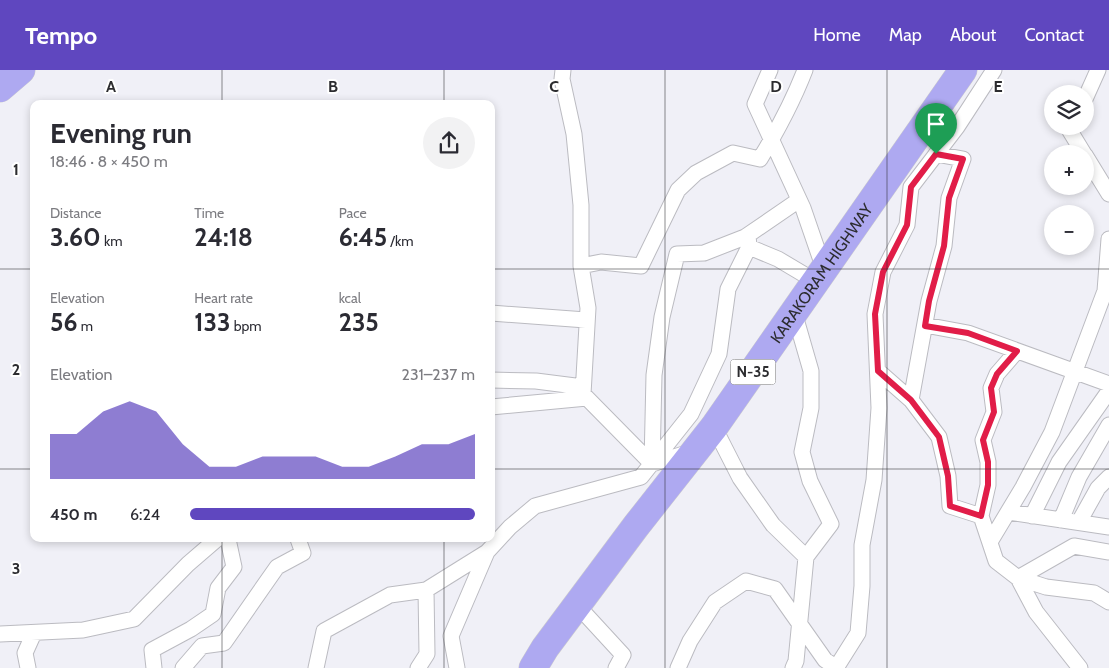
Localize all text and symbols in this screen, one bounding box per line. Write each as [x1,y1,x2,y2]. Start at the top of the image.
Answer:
text: Tempo [25,21,97,50]
text: Home [813,24,861,46]
text: Map [889,24,922,46]
text: About [950,24,996,46]
text: Contact [1024,24,1084,46]
text: A [106,77,116,96]
text: B [328,77,338,96]
text: C [549,77,559,96]
text: D [770,77,782,96]
text: E [993,77,1003,96]
map controls [1044,85,1094,255]
button: layers [1044,85,1094,135]
pin [915,103,957,154]
icon: arrive [922,110,950,138]
text: Evening run [50,116,192,150]
button: share [423,117,475,169]
button: + [1044,145,1094,195]
text: 18:46 · 8 × 450 m [50,152,168,171]
text: 1 [13,160,19,179]
street label: KARAKORAM HIGHWAY [766,199,877,347]
text: Distance [50,204,102,222]
text: Time [194,204,224,222]
text: Pace [339,204,367,222]
button: − [1044,205,1094,255]
text: 3.60 [50,222,101,252]
text: 24:18 [194,222,253,252]
text: 6:45 [339,222,387,252]
text: km [101,232,122,250]
text: /km [387,232,413,250]
text: Elevation [50,289,105,307]
text: Heart rate [194,289,253,307]
text: kcal [339,289,361,307]
text: 56 [50,307,77,337]
text: 133 [194,307,231,337]
text: 235 [339,307,379,337]
text: m [77,317,93,335]
text: bpm [231,317,262,335]
text: 2 [12,360,20,379]
road number: N-35 [730,360,776,384]
text: Elevation [50,365,113,384]
text: 231–237 m [402,365,475,384]
text: 450 m [50,505,97,524]
text: 6:24 [130,505,160,524]
text: 3 [12,559,20,578]

